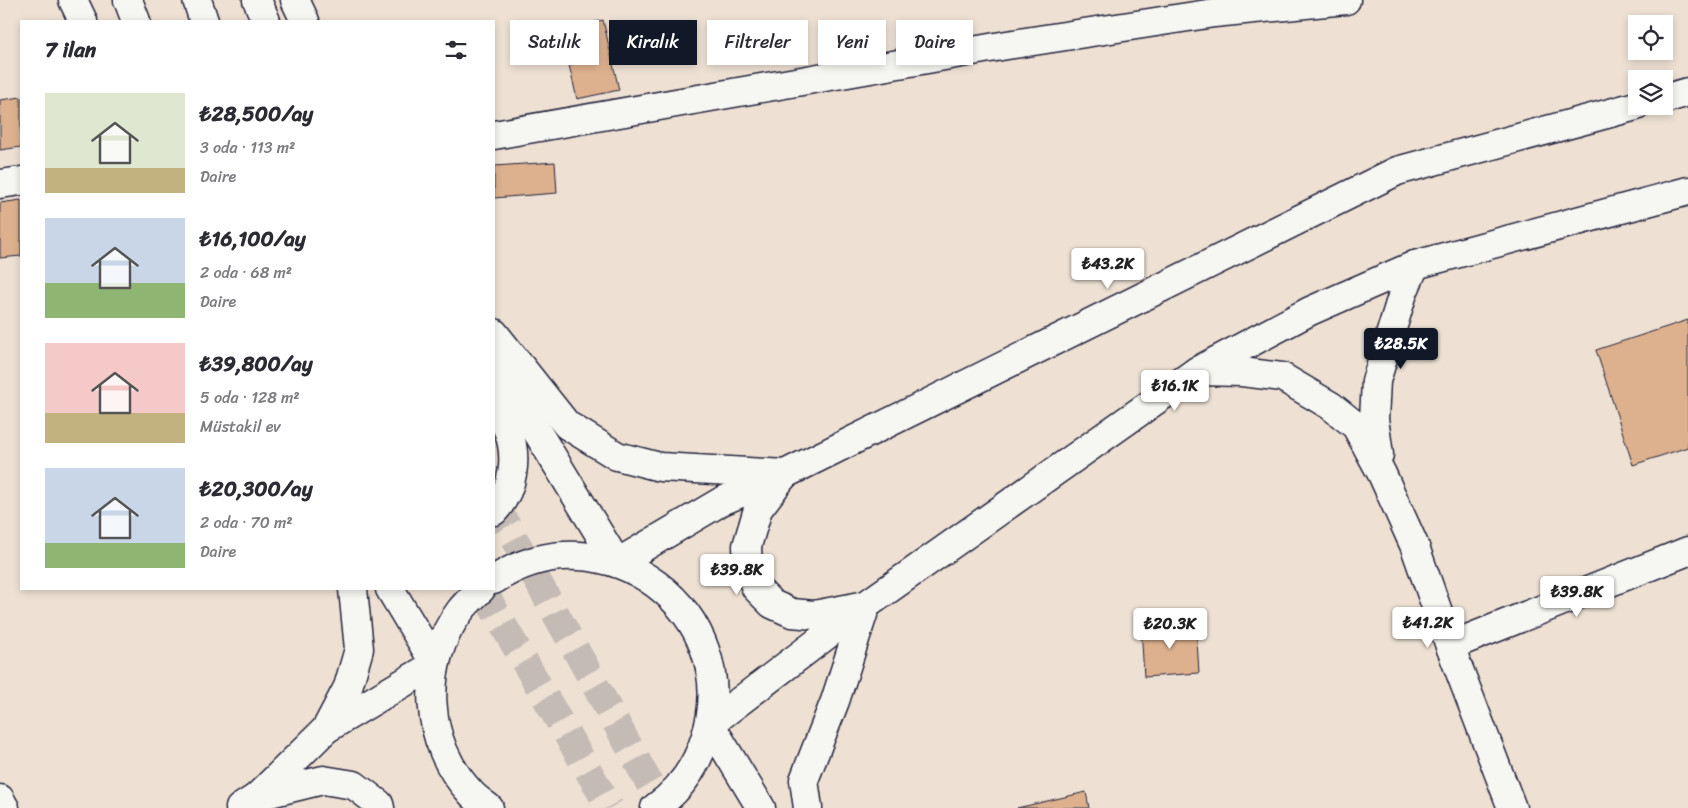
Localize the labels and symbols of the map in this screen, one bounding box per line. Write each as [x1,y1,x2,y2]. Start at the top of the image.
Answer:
pin: ₺43.2K [1067,248,1149,290]
pin: ₺28.5K [1360,328,1442,370]
pin: ₺16.1K [1134,370,1216,412]
pin: ₺39.8K [696,554,778,596]
pin: ₺39.8K [1536,576,1618,618]
pin: ₺41.2K [1387,606,1469,649]
pin: ₺20.3K [1129,608,1211,650]

